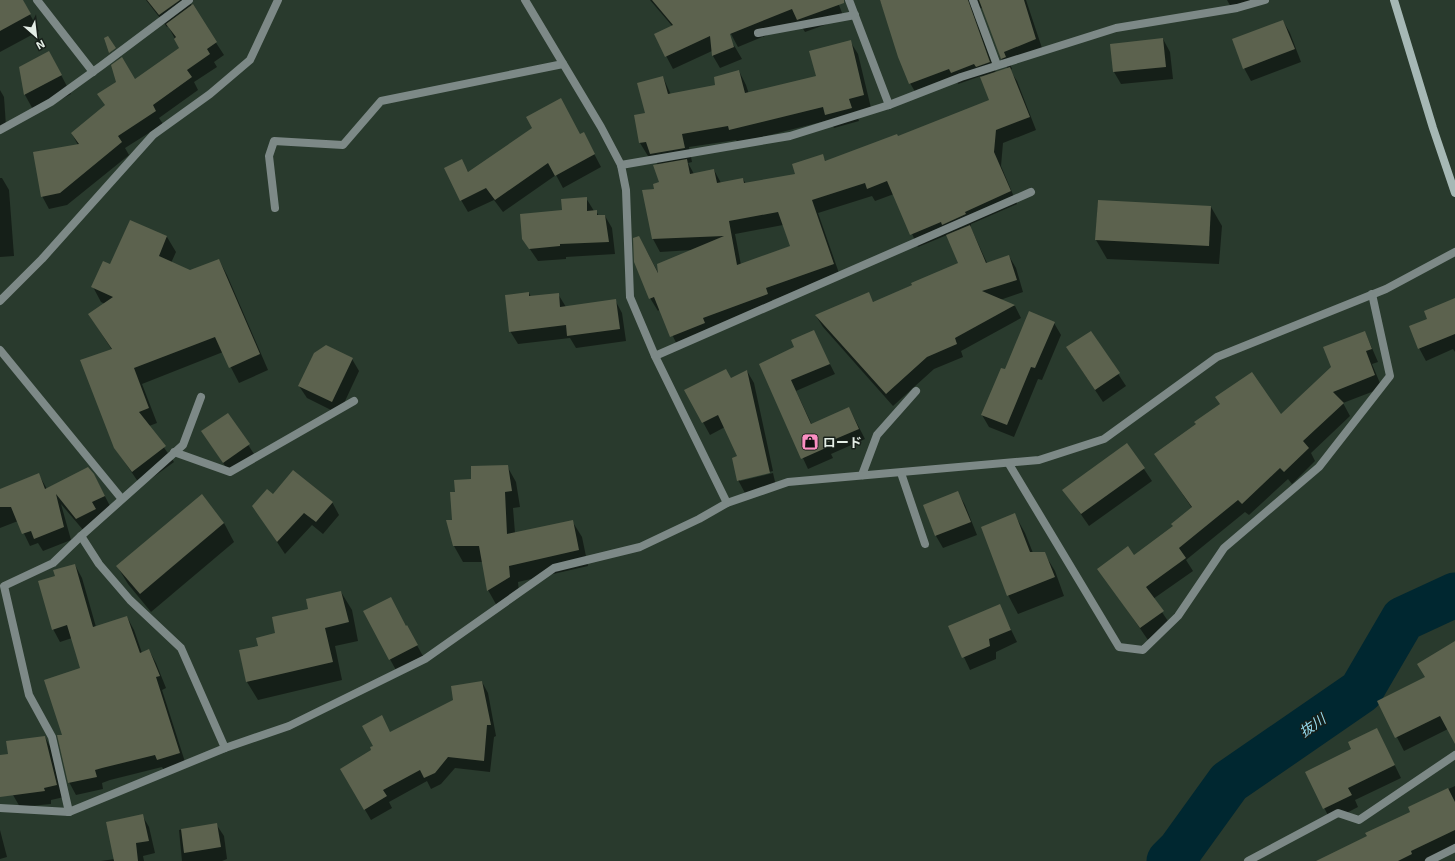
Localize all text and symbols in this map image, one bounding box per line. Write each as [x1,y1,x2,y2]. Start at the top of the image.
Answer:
north arrow [16,16,56,56]
text: N [34,38,47,53]
shop icon: ロード [800,432,820,452]
place label: ロード [823,434,862,450]
water label: 抜川 [1296,709,1330,740]

